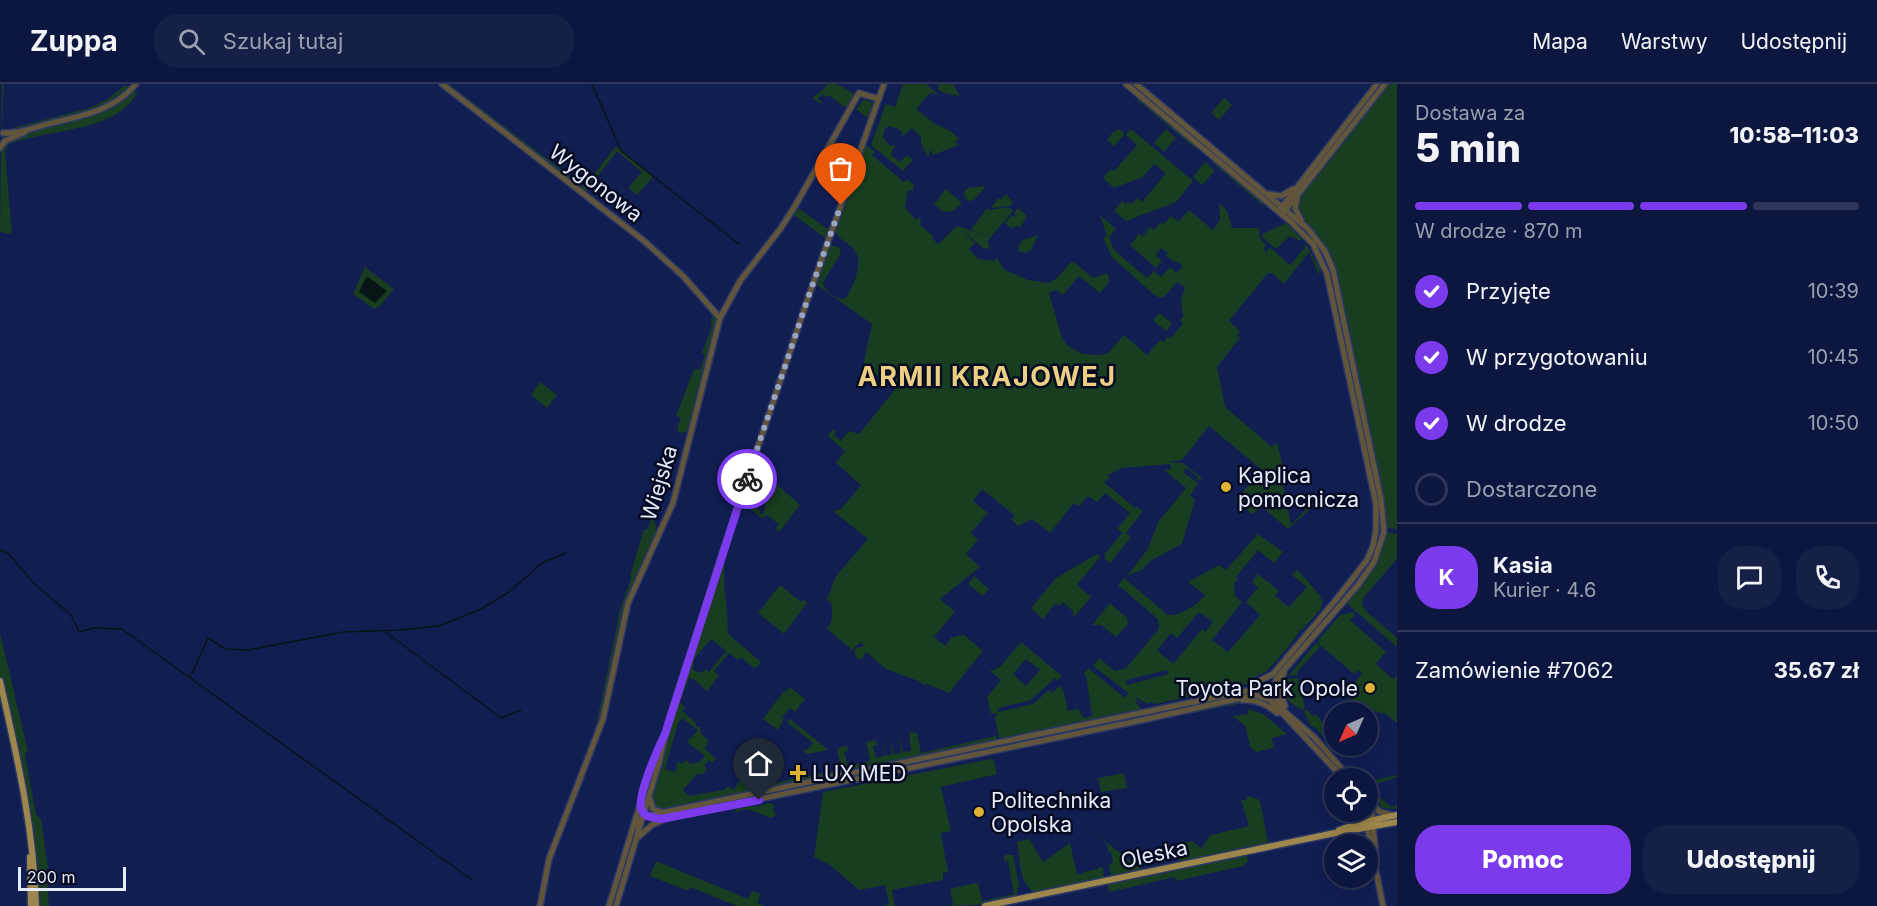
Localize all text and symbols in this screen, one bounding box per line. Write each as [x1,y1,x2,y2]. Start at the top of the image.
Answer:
search box [154,14,574,68]
text: Zuppa [30,24,118,58]
icon: search [175,25,208,58]
text: Szukaj tutaj [223,28,343,54]
text: Mapa [1532,29,1588,54]
text: Warstwy [1621,29,1707,54]
text: Udostępnij [1740,29,1847,54]
text: Dostawa za [1415,101,1525,125]
text: 10:58–11:03 [1730,122,1859,148]
text: 5 min [1415,124,1521,171]
street label: Wygonowa [545,139,647,227]
pin [815,143,866,205]
icon: bag [824,152,857,185]
text: W drodze · 870 m [1415,219,1583,243]
icon: check [1415,275,1448,308]
text: Przyjęte [1466,278,1551,304]
text: 10:39 [1808,279,1859,303]
icon: check [1415,341,1448,374]
text: W przygotowaniu [1466,344,1648,370]
text: 10:45 [1807,345,1859,369]
district label: ARMII KRAJOWEJ [857,360,1117,393]
icon: check [1415,407,1448,440]
text: W drodze [1466,410,1567,436]
text: 10:50 [1808,411,1859,435]
street label: Wiejska [636,442,682,524]
courier [717,449,777,509]
icon: bike [731,463,764,496]
place label: Kaplica pomocnicza [1238,463,1359,512]
text: Dostarczone [1466,476,1597,502]
marker: Kaplica pomocnicza [1219,480,1233,494]
button: chat [1718,546,1781,609]
button: phone [1796,546,1859,609]
text: Kasia [1493,552,1553,578]
text: K [1439,564,1454,590]
text: Kurier · 4.6 [1493,578,1596,602]
text: Zamówienie #7062 [1415,657,1614,683]
text: 35.67 zł [1774,657,1859,683]
place label: Toyota Park Opole [1176,676,1358,701]
marker: Toyota Park Opole [1363,681,1377,695]
north arrow [1324,702,1378,756]
map controls [1324,702,1378,888]
pin [733,738,784,800]
icon: home [742,747,775,780]
place label: LUX MED [812,761,906,786]
marker: LUX MED [789,764,807,782]
button: locate [1324,768,1378,822]
place label: Politechnika Opolska [991,788,1111,837]
marker: Politechnika Opolska [972,805,986,819]
button: Pomoc [1415,825,1631,894]
button: Udostępnij [1643,825,1859,894]
button: layers [1324,834,1378,888]
street label: Oleska [1118,835,1190,873]
scale bar [18,864,126,892]
text: 200 m [27,867,75,887]

